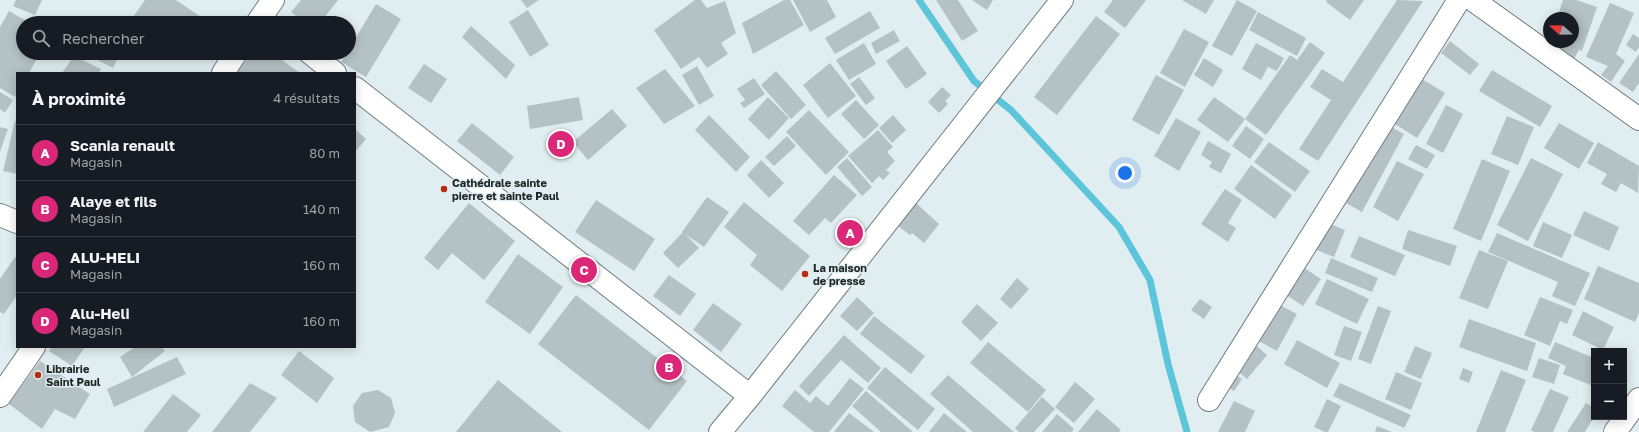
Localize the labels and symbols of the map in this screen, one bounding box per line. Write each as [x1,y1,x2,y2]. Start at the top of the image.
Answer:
north arrow [1543,12,1579,48]
pin: D [548,129,574,159]
your location [1115,163,1135,183]
place label: Cathédrale sainte pierre et sainte Paul [452,176,559,202]
marker: Cathédrale sainte pierre et sainte Paul [439,184,449,194]
pin: A [837,218,863,248]
pin: C [571,255,597,285]
place label: La maison de presse [813,261,867,287]
marker: La maison de presse [800,269,810,279]
pin: B [656,352,682,382]
place label: Librairie Saint Paul [46,362,101,388]
marker: Librairie Saint Paul [33,370,43,380]

